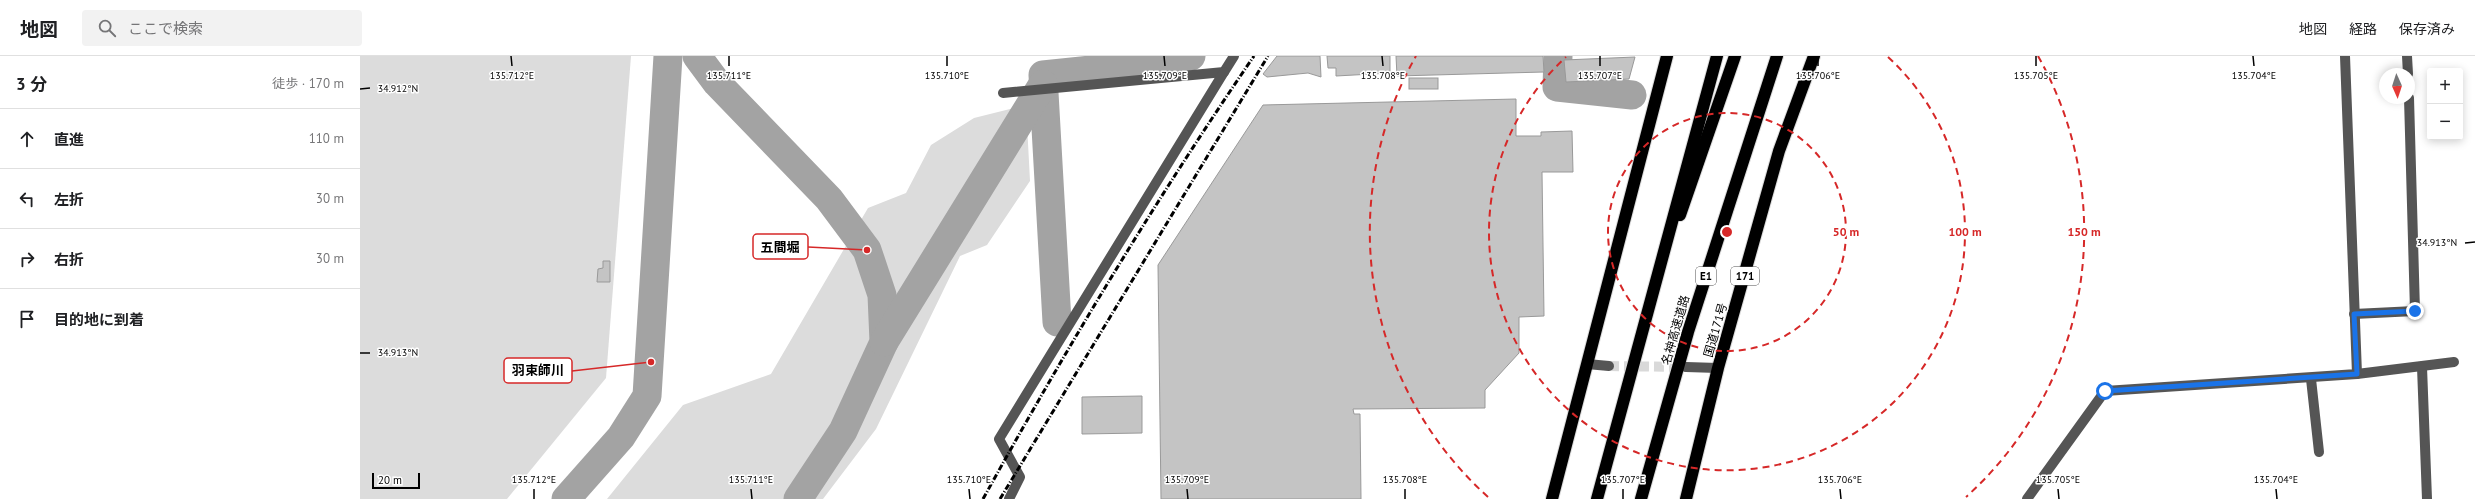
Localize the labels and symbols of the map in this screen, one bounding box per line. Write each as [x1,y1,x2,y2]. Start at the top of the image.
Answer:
north arrow [2379,68,2415,104]
text: 135.712°E [490,69,534,82]
text: 135.711°E [707,69,751,82]
text: 135.710°E [925,69,969,82]
text: 135.709°E [1143,69,1187,82]
text: 135.708°E [1361,69,1405,82]
text: 135.707°E [1578,69,1622,82]
text: 135.706°E [1796,69,1840,82]
text: 135.705°E [2014,69,2058,82]
text: 135.704°E [2232,69,2276,82]
text: 34.912°N [378,82,418,95]
text: 50 m [1833,224,1859,239]
text: 100 m [1948,224,1982,239]
text: 150 m [2067,224,2101,239]
centre of rings [1720,225,1734,239]
callout: 五間堀 [753,234,808,259]
text: 34.913°N [2417,236,2457,249]
text: 五間堀 [760,239,800,256]
road number: E1 [1696,267,1716,285]
road number: 171 [1731,267,1759,285]
street label: 名神高速道路 [1658,293,1692,367]
street label: 国道171号 [1700,301,1730,359]
route end [2406,302,2424,320]
text: 34.913°N [378,346,418,359]
callout: 羽束師川 [504,358,572,383]
text: 羽束師川 [512,362,564,379]
route start [2096,382,2114,400]
scale bar [372,471,420,490]
text: 135.712°E [512,473,556,486]
text: 135.711°E [729,473,773,486]
text: 135.710°E [947,473,991,486]
text: 135.709°E [1165,473,1209,486]
text: 135.708°E [1383,473,1427,486]
text: 135.707°E [1601,473,1645,486]
text: 135.706°E [1818,473,1862,486]
text: 135.705°E [2036,473,2080,486]
text: 135.704°E [2254,473,2298,486]

